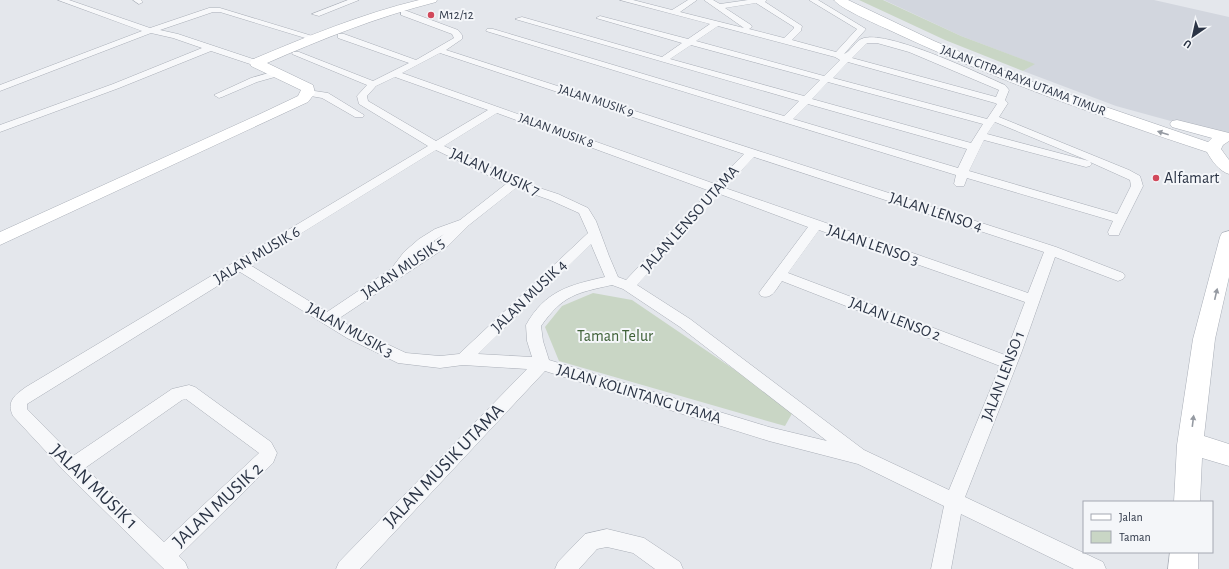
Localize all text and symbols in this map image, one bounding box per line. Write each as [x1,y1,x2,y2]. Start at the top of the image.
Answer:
place label: M12/12 [439,9,474,22]
marker: M12/12 [426,10,436,20]
north arrow [1173,16,1213,56]
text: U [1182,37,1194,50]
street label: JALAN CITRA RAYA UTAMA TIMUR [939,43,1107,119]
street label: JALAN MUSIK 9 [556,83,636,119]
street label: JALAN MUSIK 8 [517,111,595,151]
one-way arrow [1156,129,1168,135]
street label: JALAN MUSIK 7 [448,145,543,199]
street label: JALAN LENSO UTAMA [638,163,742,275]
place label: Alfamart [1164,170,1219,186]
marker: Alfamart [1151,173,1161,183]
street label: JALAN LENSO 4 [887,189,985,235]
street label: JALAN LENSO 3 [825,222,921,268]
street label: JALAN MUSIK 6 [211,223,303,287]
street label: JALAN MUSIK 5 [359,234,447,302]
street label: JALAN MUSIK 4 [488,256,570,336]
one-way arrow [1213,287,1219,299]
street label: JALAN LENSO 2 [847,294,943,344]
street label: JALAN MUSIK 3 [304,300,396,360]
park label: Taman Telur [577,328,654,344]
street label: JALAN LENSO 1 [979,329,1027,423]
street label: JALAN KOLINTANG UTAMA [555,361,723,427]
street label: JALAN MUSIK UTAMA [380,401,508,531]
one-way arrow [1190,415,1197,427]
street label: JALAN MUSIK 1 [47,441,141,533]
street label: JALAN MUSIK 2 [169,459,267,551]
legend [1083,501,1213,553]
text: Jalan [1119,511,1143,523]
text: Taman [1119,531,1151,543]

